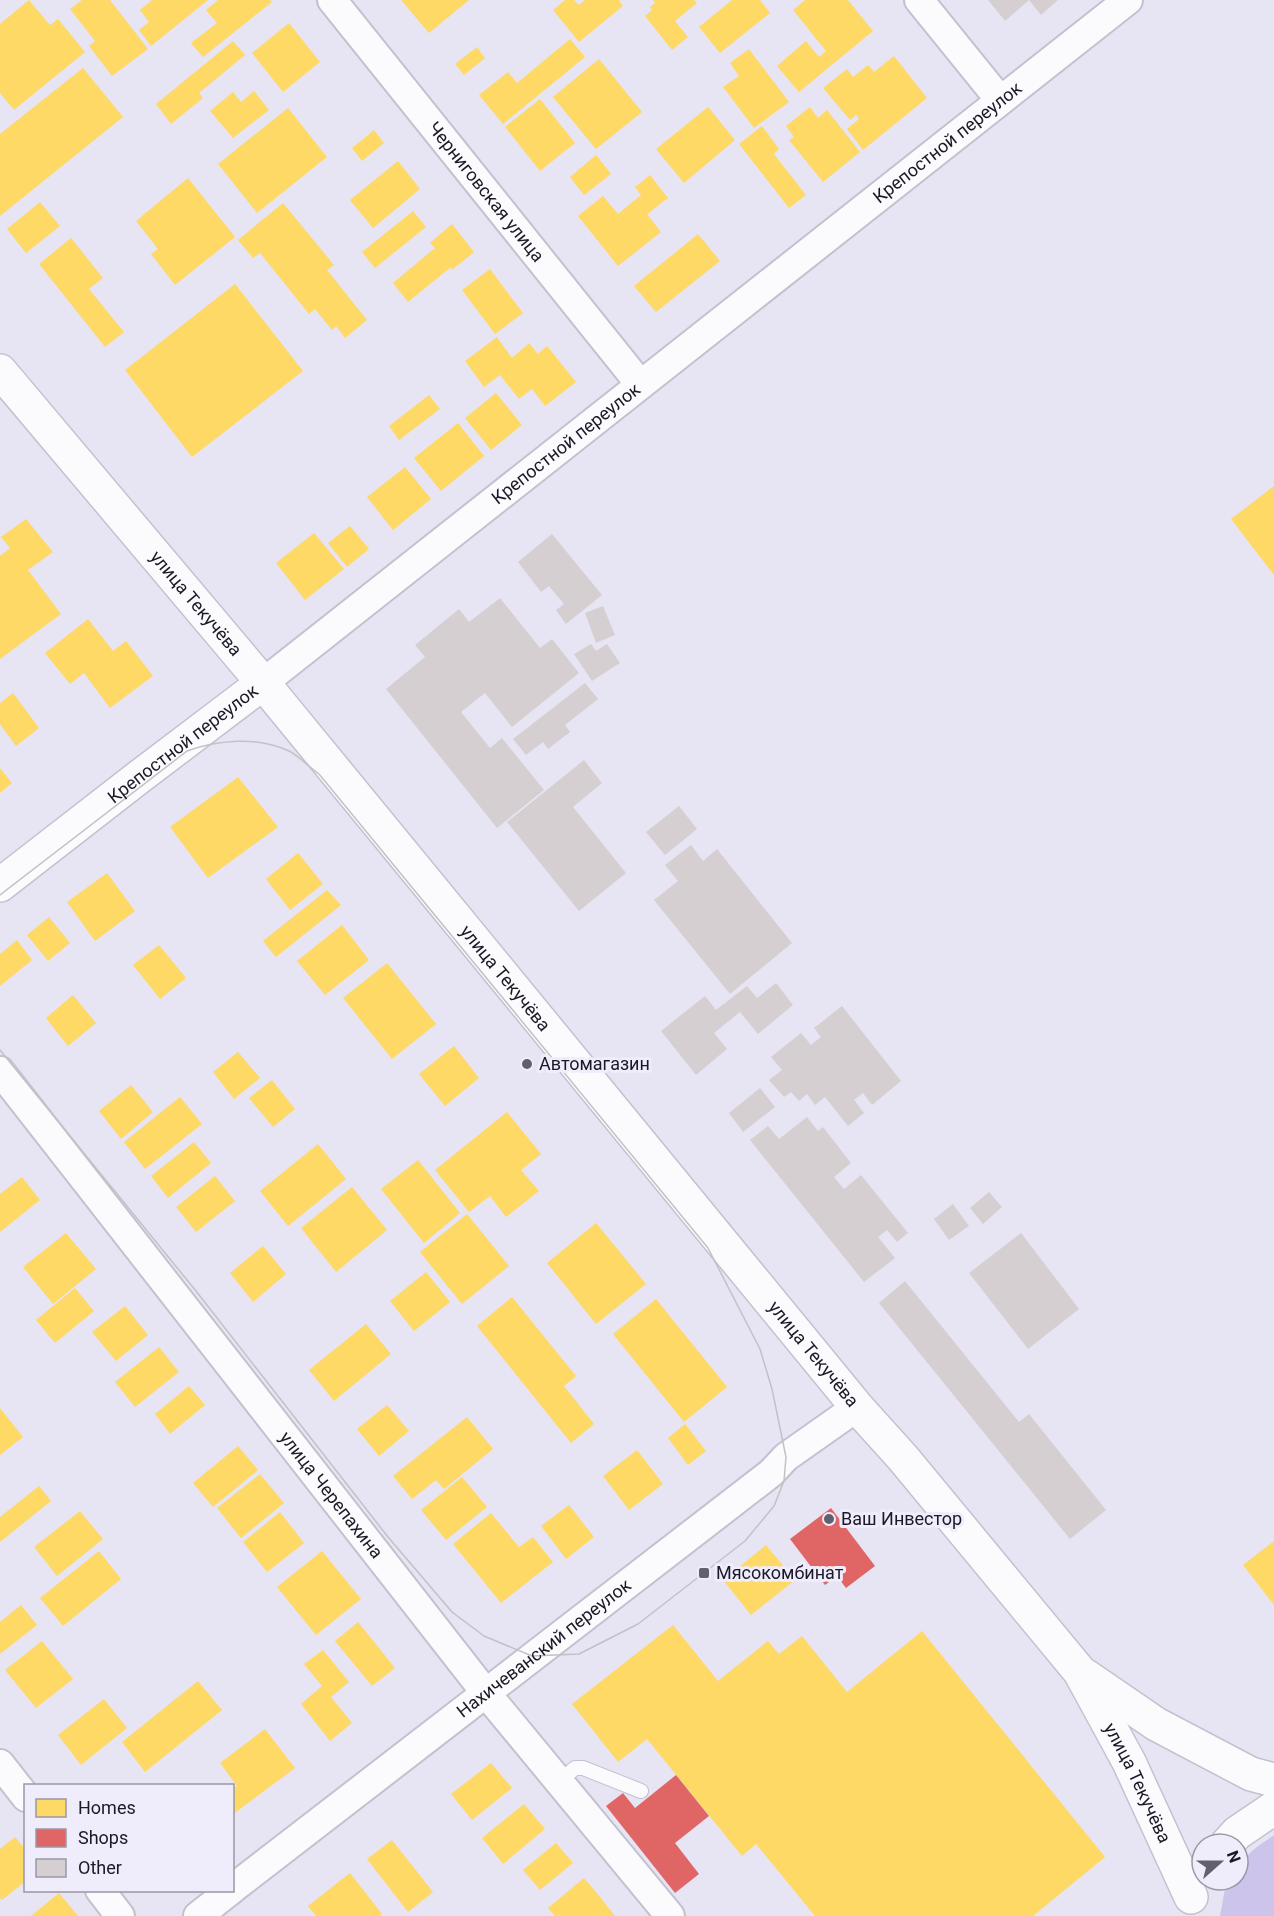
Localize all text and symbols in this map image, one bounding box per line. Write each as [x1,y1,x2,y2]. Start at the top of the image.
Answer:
street label: Крепостной переулок [869,77,1026,207]
street label: Черниговская улица [424,117,549,266]
street label: Крепостной переулок [487,378,644,508]
street label: улица Текучёва [146,546,246,660]
street label: Крепостной переулок [103,679,262,807]
street label: улица Текучёва [456,921,555,1035]
place label: Автомагазин [539,1053,650,1074]
marker: Автомагазин [520,1057,534,1071]
street label: улица Текучёва [764,1297,863,1411]
street label: улица Черепахина [276,1427,388,1562]
place label: Ваш Инвестор [841,1508,962,1529]
marker: Ваш Инвестор [822,1512,836,1526]
place label: Мясокомбинат [716,1562,844,1583]
marker: Мясокомбинат [697,1566,711,1580]
street label: Нахичеванский переулок [452,1574,635,1722]
street label: улица Текучёва [1100,1719,1176,1846]
legend [24,1784,234,1892]
text: Homes [78,1797,136,1818]
text: Shops [78,1827,128,1848]
north arrow [1190,1832,1250,1892]
text: N [1223,1848,1244,1865]
text: Other [78,1857,122,1878]

